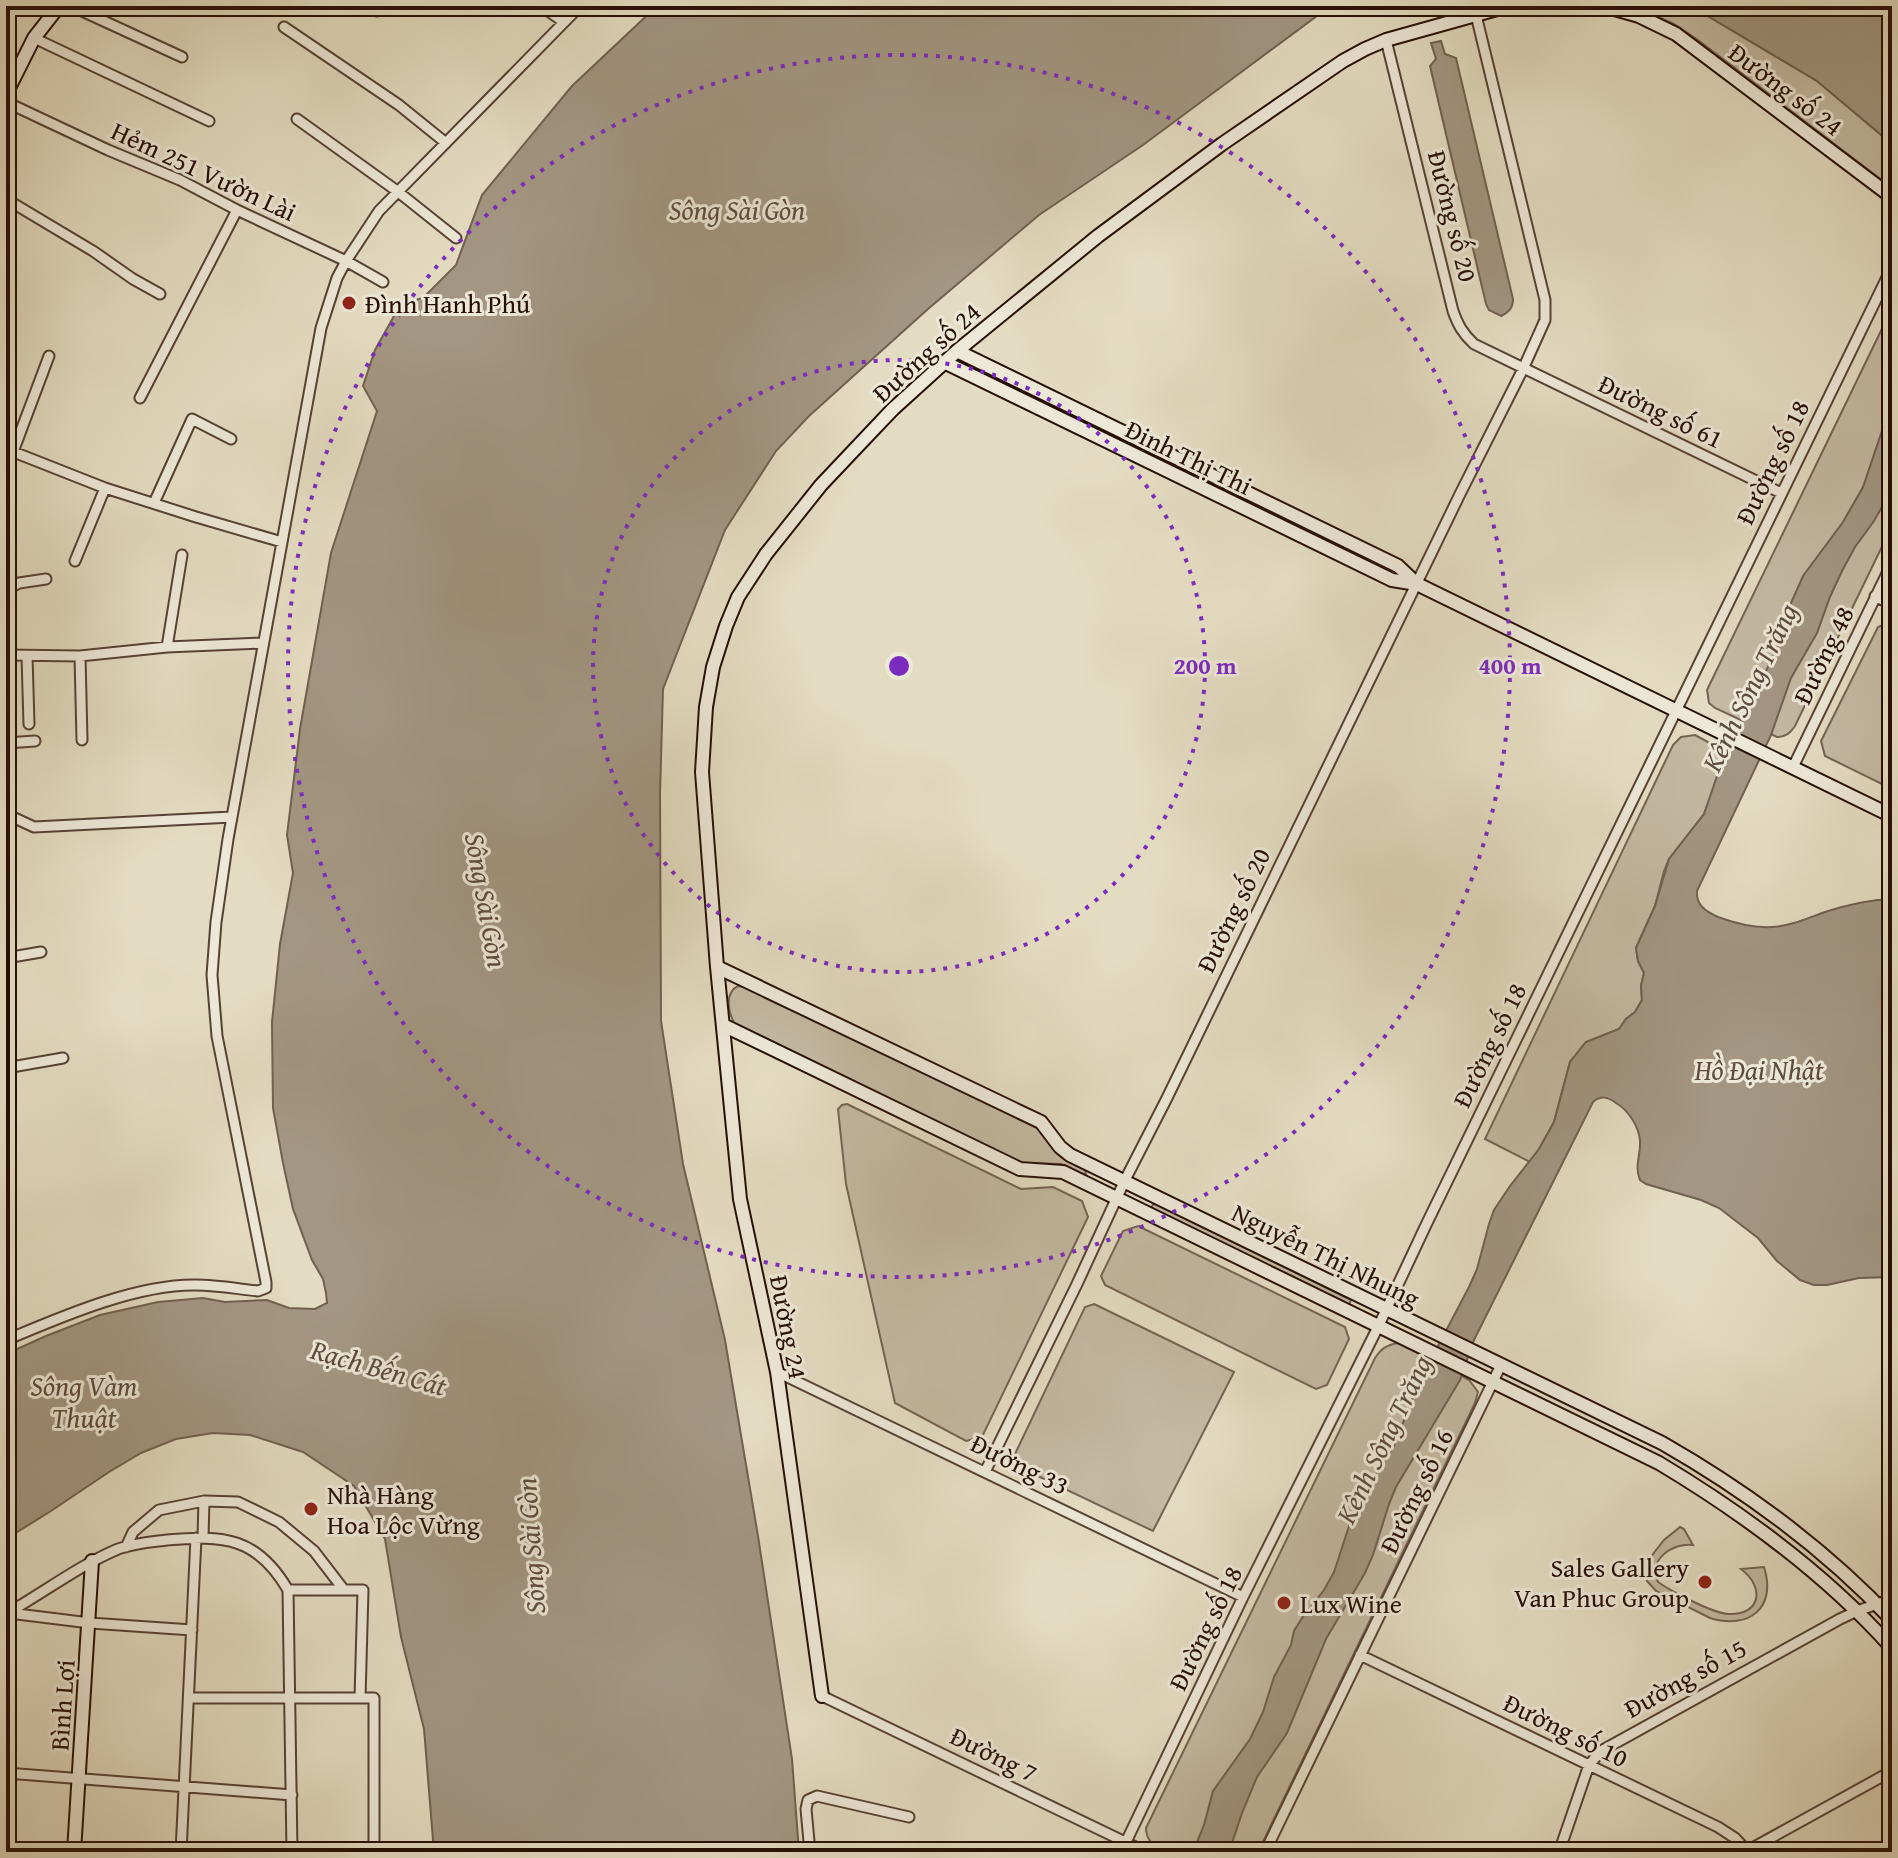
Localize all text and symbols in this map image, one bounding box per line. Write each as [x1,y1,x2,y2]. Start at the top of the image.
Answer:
street label: Đường số 24 [1721,33,1851,145]
street label: Hẻm 251 Vườn Lài [105,111,303,231]
street label: Đường số 20 [1418,146,1488,286]
water label: Sông Sài Gòn [669,189,805,230]
place label: Đình Hanh Phú [365,284,530,323]
street label: Đường số 24 [863,293,989,411]
marker: Đình Hanh Phú [340,294,358,312]
street label: Đường số 61 [1592,364,1730,458]
street label: Đường số 18 [1725,393,1819,531]
street label: Đinh Thị Thi [1119,410,1259,504]
water label: Kênh Sông Trăng [1690,596,1808,779]
street label: Đường 48 [1782,599,1864,711]
text: 200 m [1173,648,1237,683]
text: 400 m [1478,648,1542,683]
centre of rings [885,652,913,680]
water label: Sông Sài Gòn [455,829,519,971]
street label: Đường số 20 [1186,841,1280,979]
street label: Đường số 18 [1442,976,1536,1114]
water label: Hồ Đại Nhật [1693,1049,1825,1090]
street label: Nguyễn Thị Nhung [1225,1193,1427,1317]
street label: Đường 24 [760,1272,818,1382]
water label: Rạch Bến Cát [305,1328,453,1406]
water label: Kênh Sông Trăng [1324,1348,1442,1531]
water label: Sông Vàm Thuật [30,1365,138,1438]
street label: Đường số 16 [1369,1422,1463,1560]
street label: Đường 33 [964,1423,1076,1505]
place label: Nhà Hàng Hoa Lộc Vừng [327,1475,480,1544]
water label: Sông Sài Gòn [505,1477,555,1615]
marker: Nhà Hàng Hoa Lộc Vừng [302,1500,320,1518]
place label: Sales Gallery Van Phuc Group [1514,1548,1689,1617]
street label: Đường số 18 [1158,1559,1252,1697]
marker: Sales Gallery Van Phuc Group [1696,1573,1714,1591]
place label: Lux Wine [1300,1584,1402,1623]
marker: Lux Wine [1275,1594,1293,1612]
street label: Đường số 15 [1617,1628,1753,1728]
street label: Bình Lợi [39,1658,85,1752]
street label: Đường số 10 [1497,1683,1635,1777]
street label: Đường 7 [944,1716,1044,1792]

